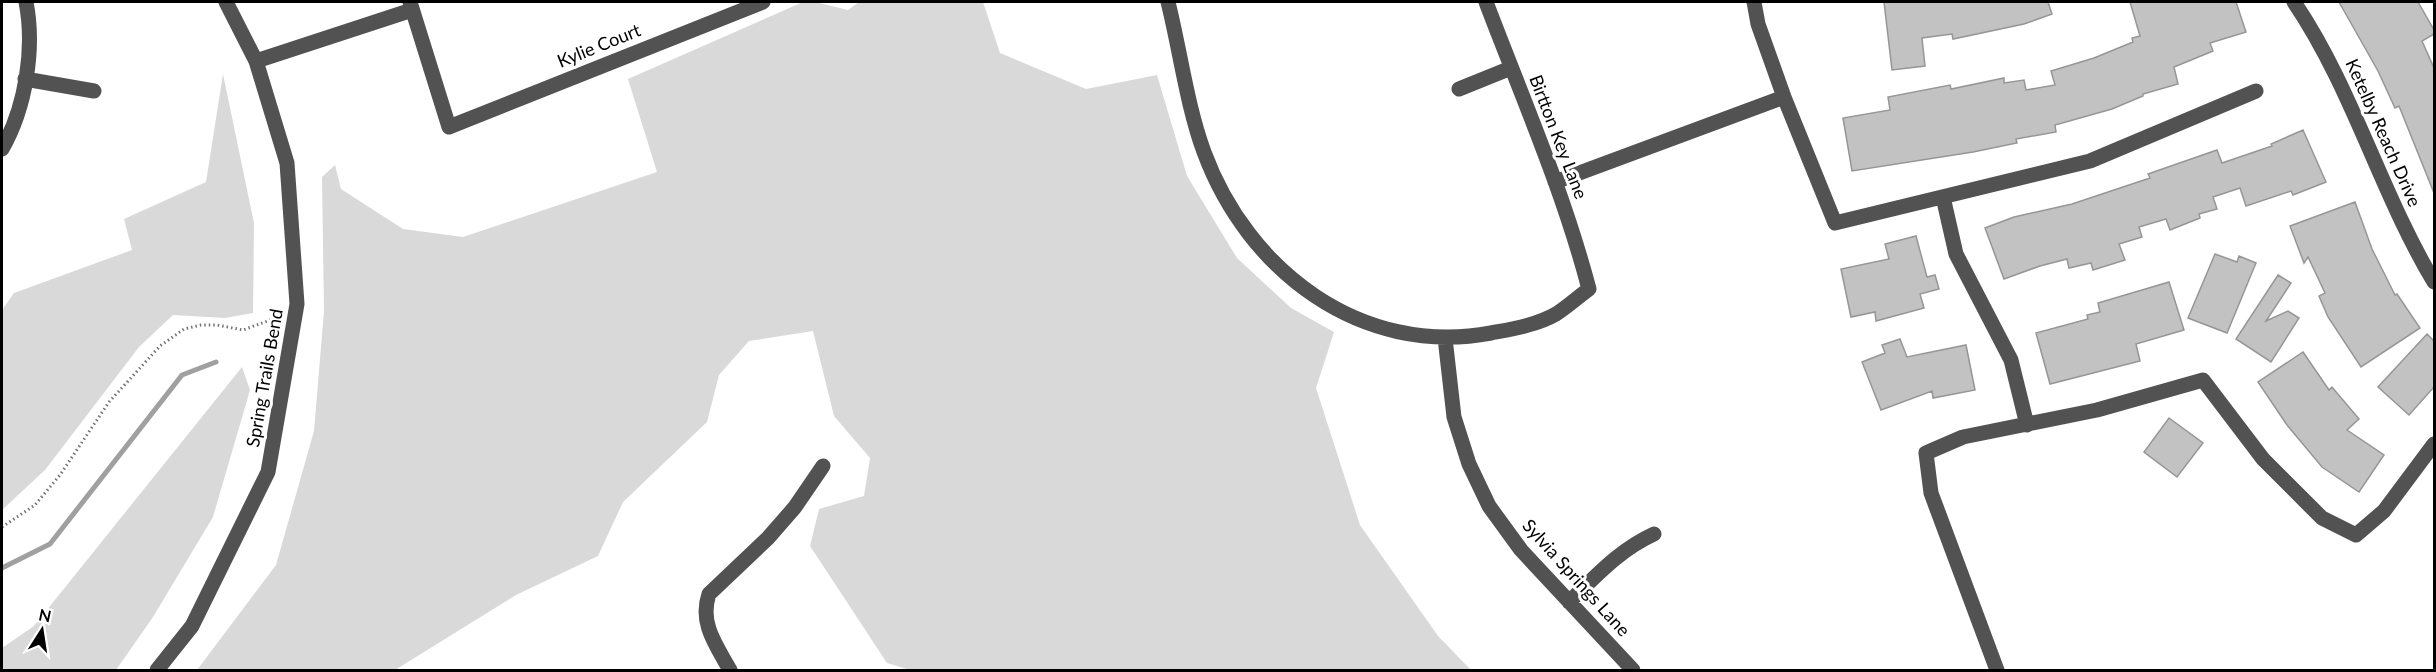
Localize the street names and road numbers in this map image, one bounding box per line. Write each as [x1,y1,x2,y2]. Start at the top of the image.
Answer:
street label: Kylie Court [554,18,644,72]
street label: Ketelby Reach Drive [2341,55,2426,210]
street label: Birtton Key Lane [1525,71,1593,202]
street label: Spring Trails Bend [241,307,287,449]
street label: Sylvia Springs Lane [1518,514,1635,640]

